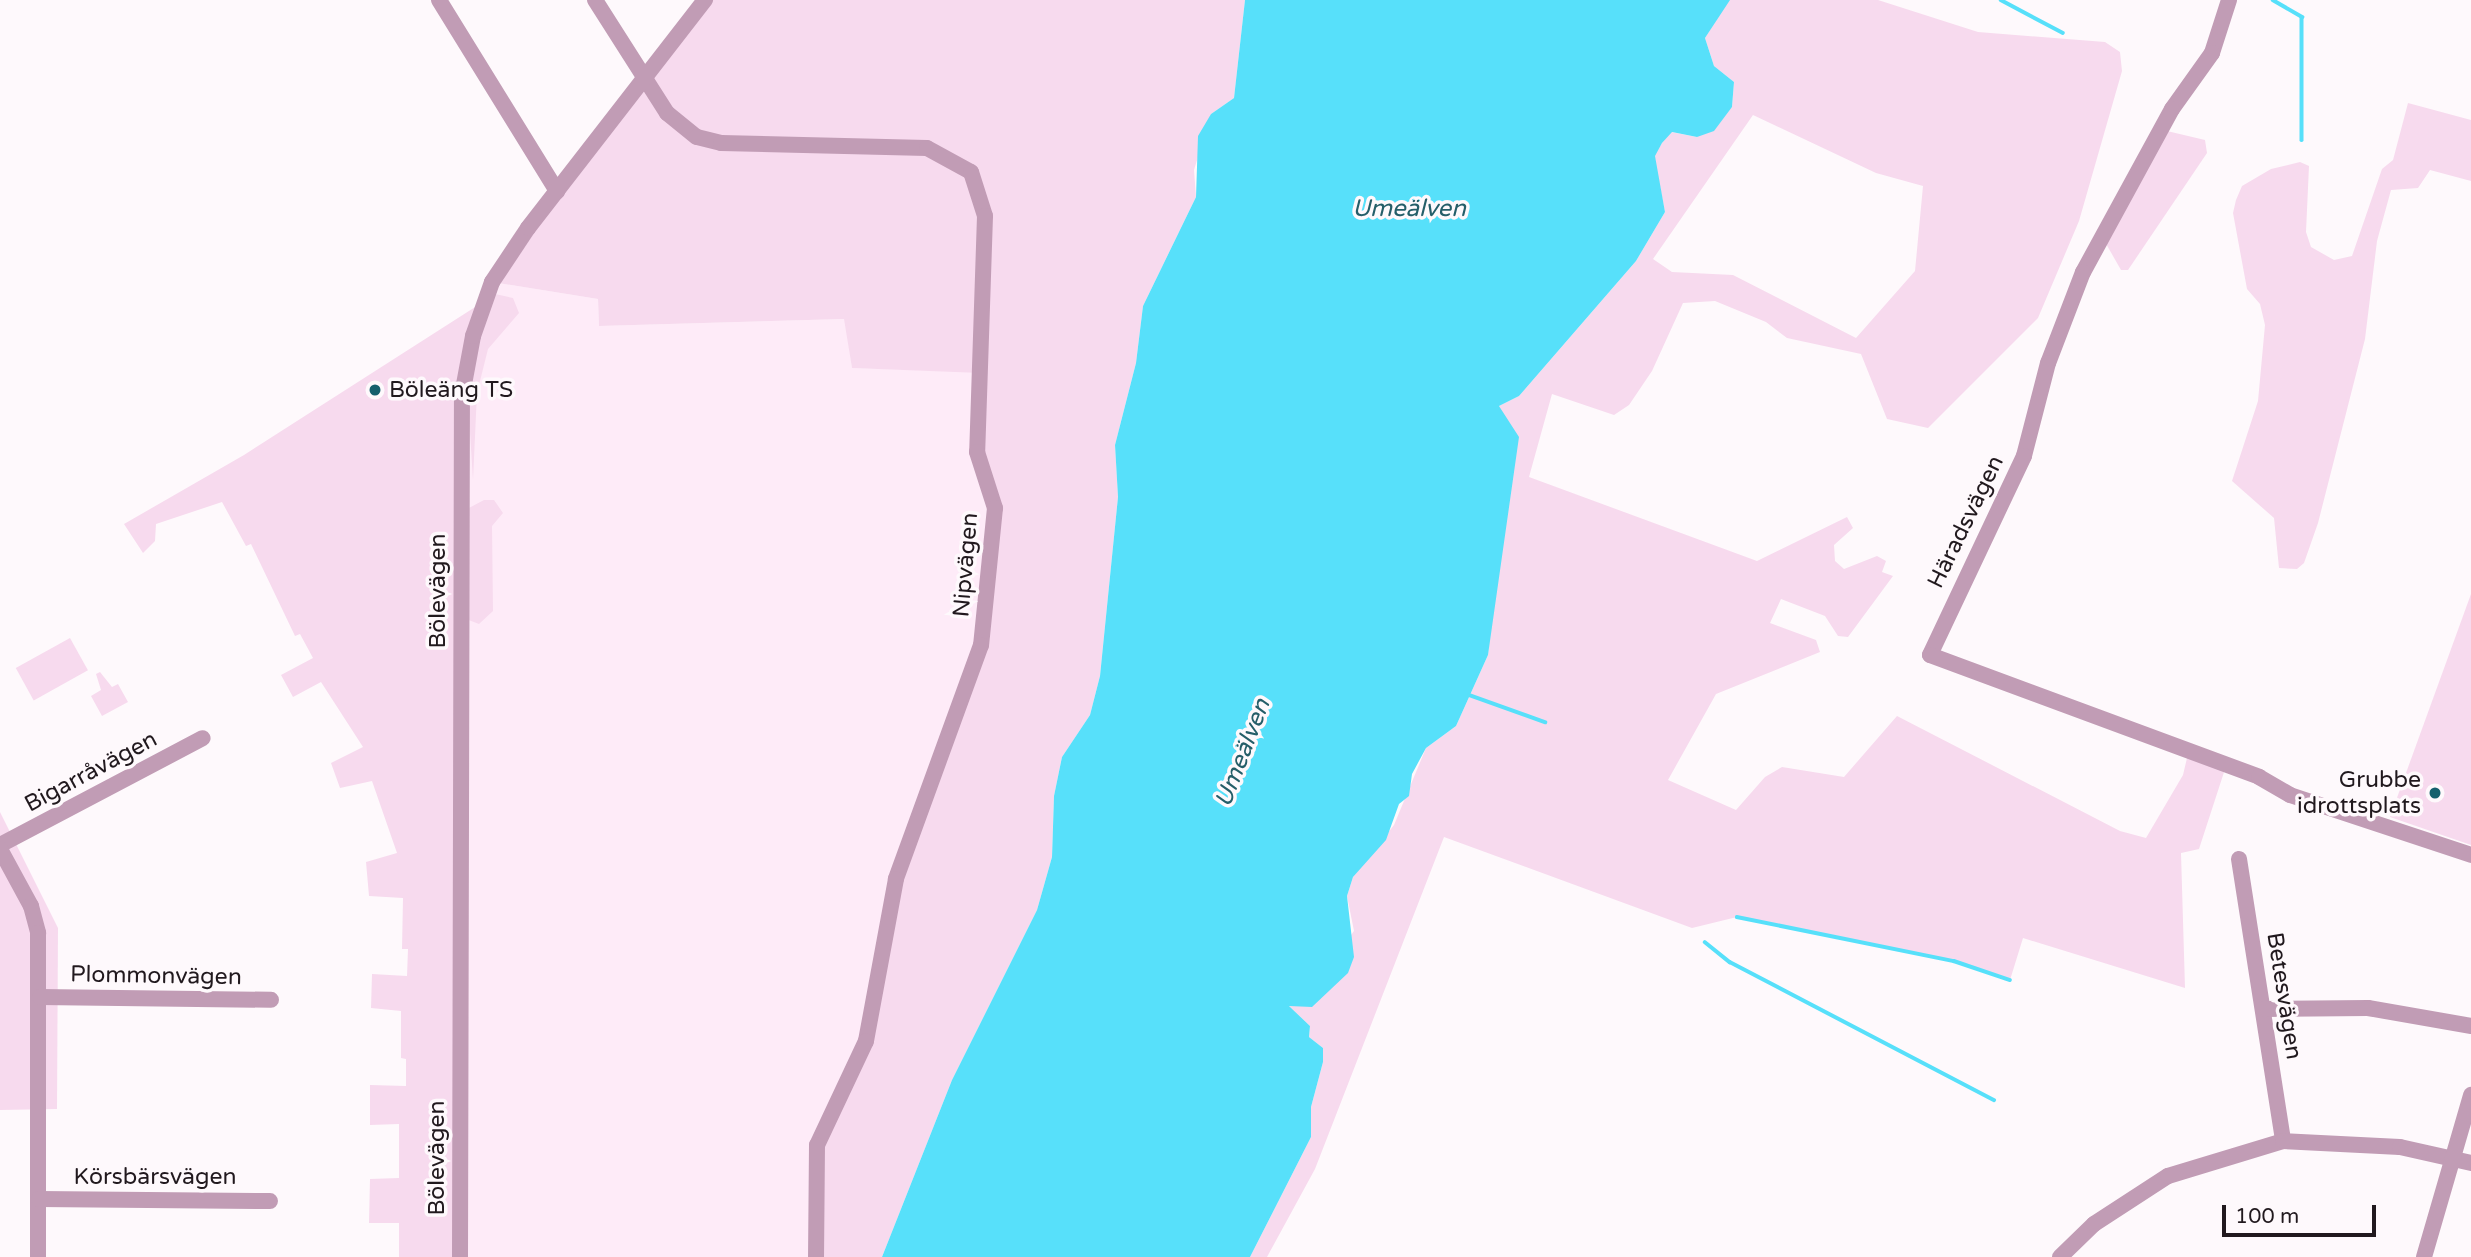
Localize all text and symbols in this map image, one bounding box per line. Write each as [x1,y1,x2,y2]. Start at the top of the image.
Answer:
water label: Umeälven [1352,195,1466,223]
place label: Böleäng TS [389,376,513,404]
marker: Böleäng TS [367,382,383,398]
street label: Häradsvägen [1922,451,2010,593]
street label: Nipvägen [948,512,984,618]
street label: Bölevägen [424,534,452,648]
water label: Umeälven [1209,695,1277,811]
street label: Bigarråvägen [20,726,162,818]
place label: Grubbe idrottsplats [2297,766,2421,820]
marker: Grubbe idrottsplats [2427,785,2443,801]
street label: Betesvägen [2260,931,2308,1061]
street label: Plommonvägen [70,961,242,991]
street label: Bölevägen [423,1101,451,1215]
street label: Körsbärsvägen [74,1163,236,1191]
scale bar [2226,1190,2380,1234]
text: 100 m [2235,1204,2299,1229]

